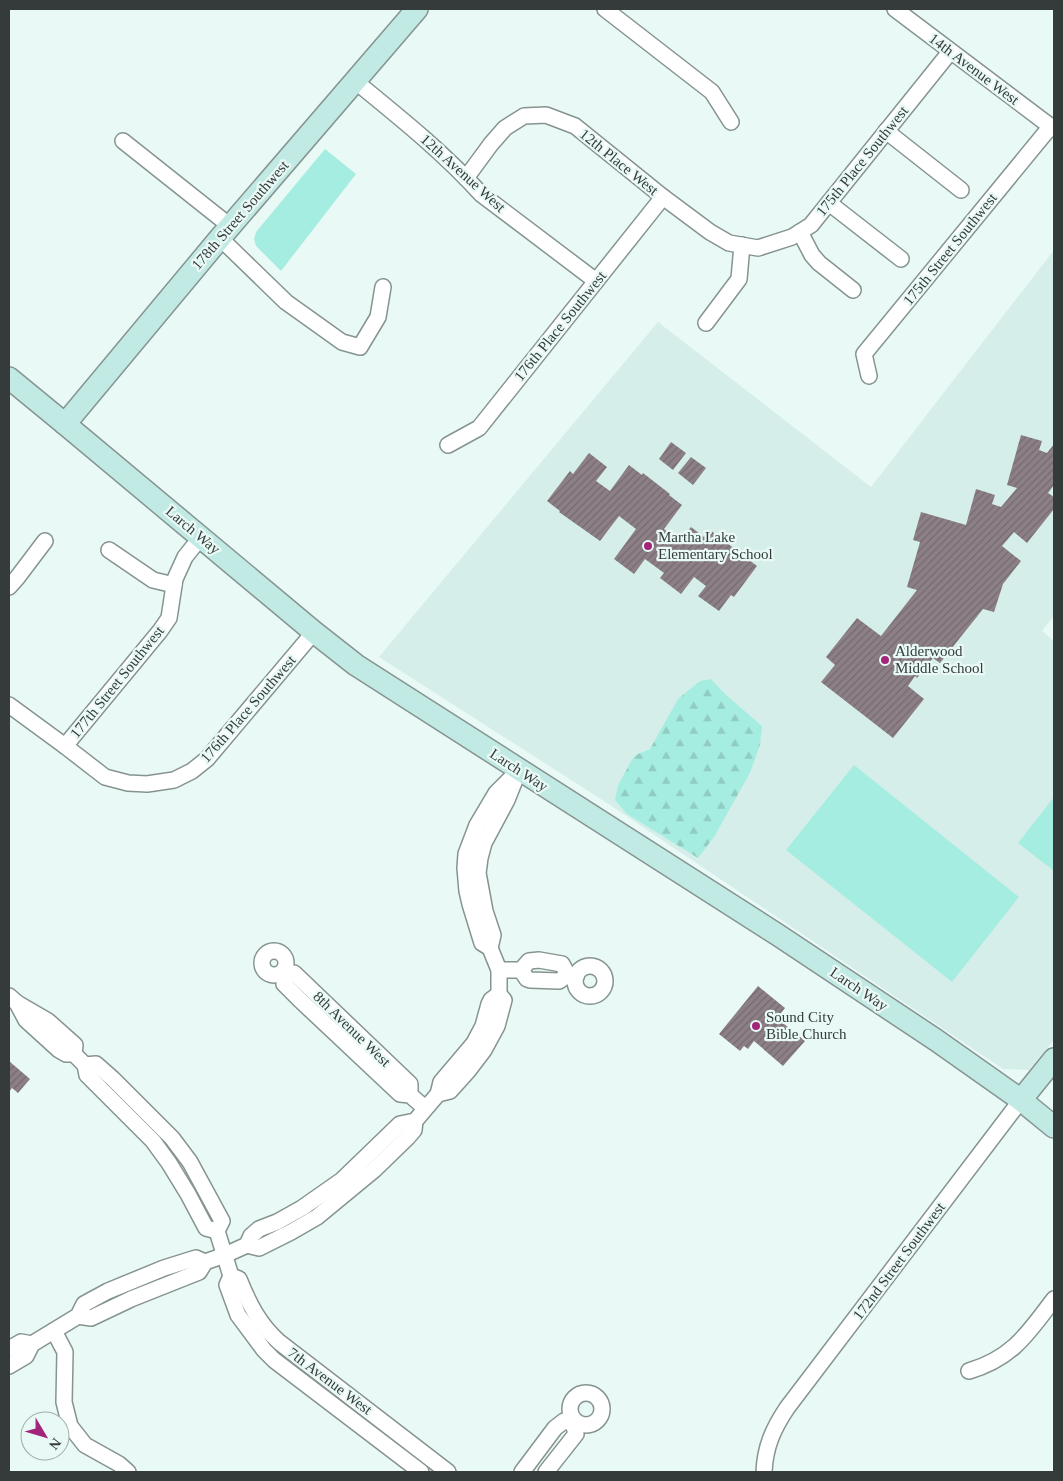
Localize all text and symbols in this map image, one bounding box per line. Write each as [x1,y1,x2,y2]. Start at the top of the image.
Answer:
street label: 14th Avenue West [926,30,1023,108]
street label: 175th Place Southwest [813,102,912,219]
street label: 12th Place West [577,126,662,199]
street label: 12th Avenue West [417,131,509,216]
street label: 178th Street Southwest [188,157,292,273]
street label: 175th Street Southwest [900,189,1001,308]
street label: 176th Place Southwest [511,267,610,384]
street label: Larch Way [163,503,224,558]
place label: Martha Lake Elementary School [658,529,773,562]
marker: Martha Lake Elementary School [642,540,654,552]
street label: 177th Street Southwest [67,622,168,741]
place label: Alderwood Middle School [895,643,984,676]
street label: 176th Place Southwest [197,652,299,766]
marker: Alderwood Middle School [879,654,891,666]
street label: Larch Way [487,745,551,795]
street label: Larch Way [827,964,891,1014]
street label: 8th Avenue West [310,988,394,1070]
place label: Sound City Bible Church [766,1009,847,1042]
marker: Sound City Bible Church [750,1020,762,1032]
street label: 172nd Street Southwest [850,1199,949,1323]
street label: 7th Avenue West [285,1344,376,1418]
north arrow [20,1411,70,1461]
text: N [46,1435,64,1452]

